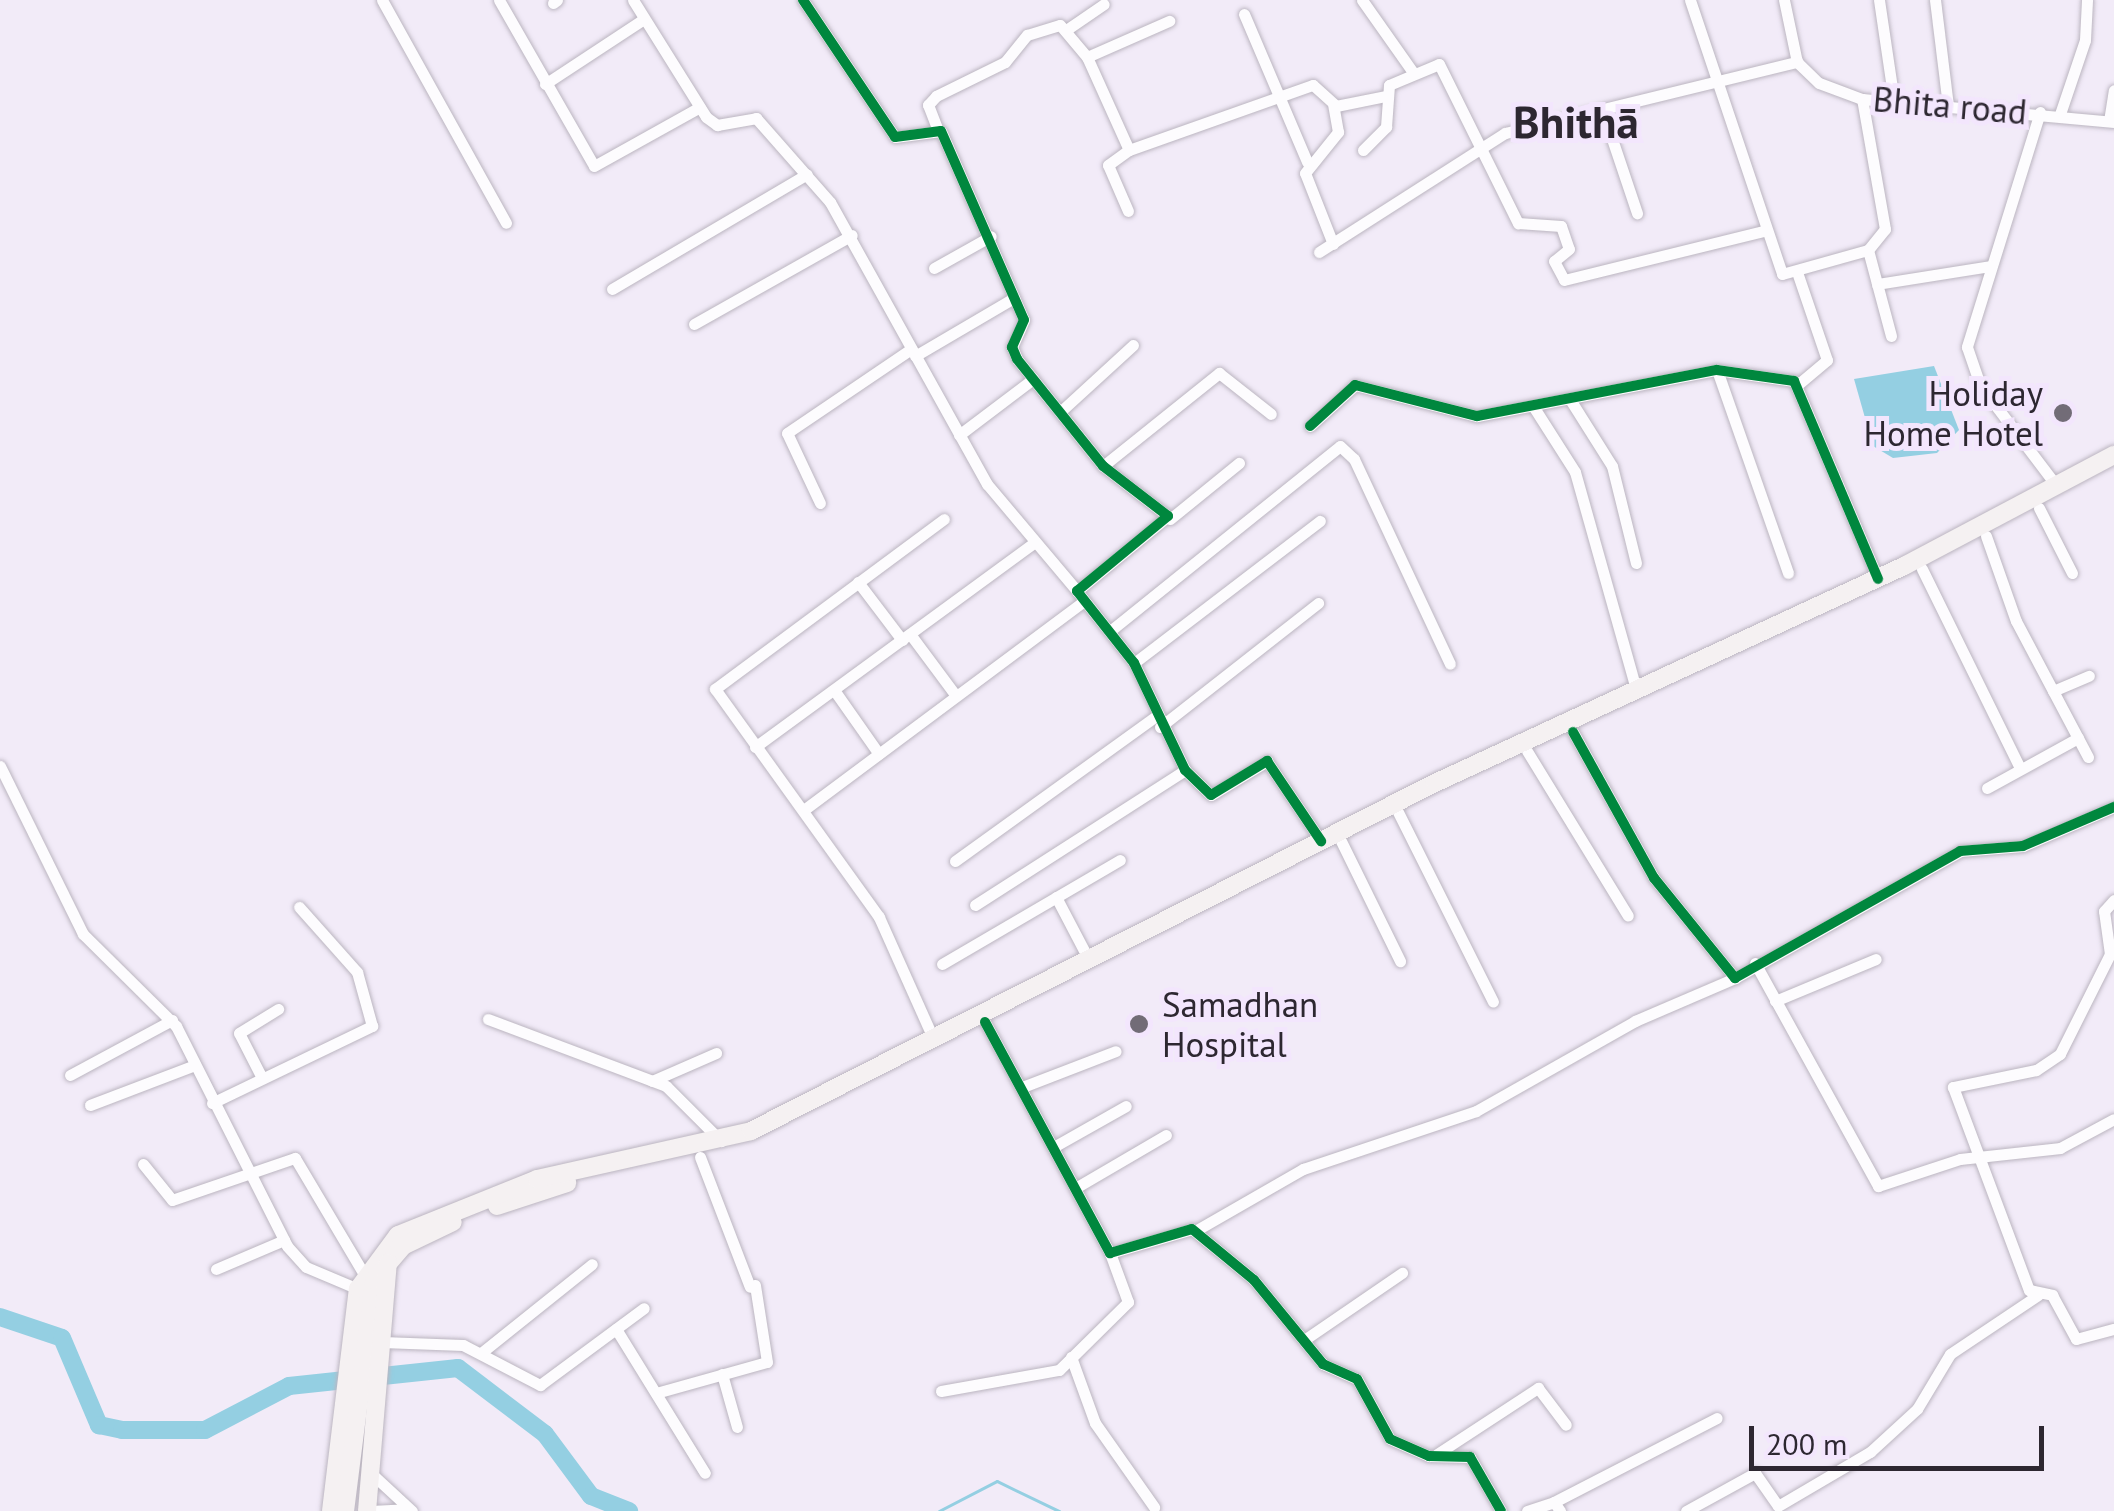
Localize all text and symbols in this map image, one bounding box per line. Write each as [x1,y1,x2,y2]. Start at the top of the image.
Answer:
street label: Bhita road [1871,77,2029,133]
district label: Bhithā [1513,95,1639,149]
place label: Holiday Home Hotel [1863,372,2043,454]
marker: Holiday Home Hotel [2052,402,2074,424]
place label: Samadhan Hospital [1162,983,1318,1065]
marker: Samadhan Hospital [1126,1011,1152,1037]
scale bar [1754,1406,2049,1468]
text: 200 m [1766,1424,1847,1463]

